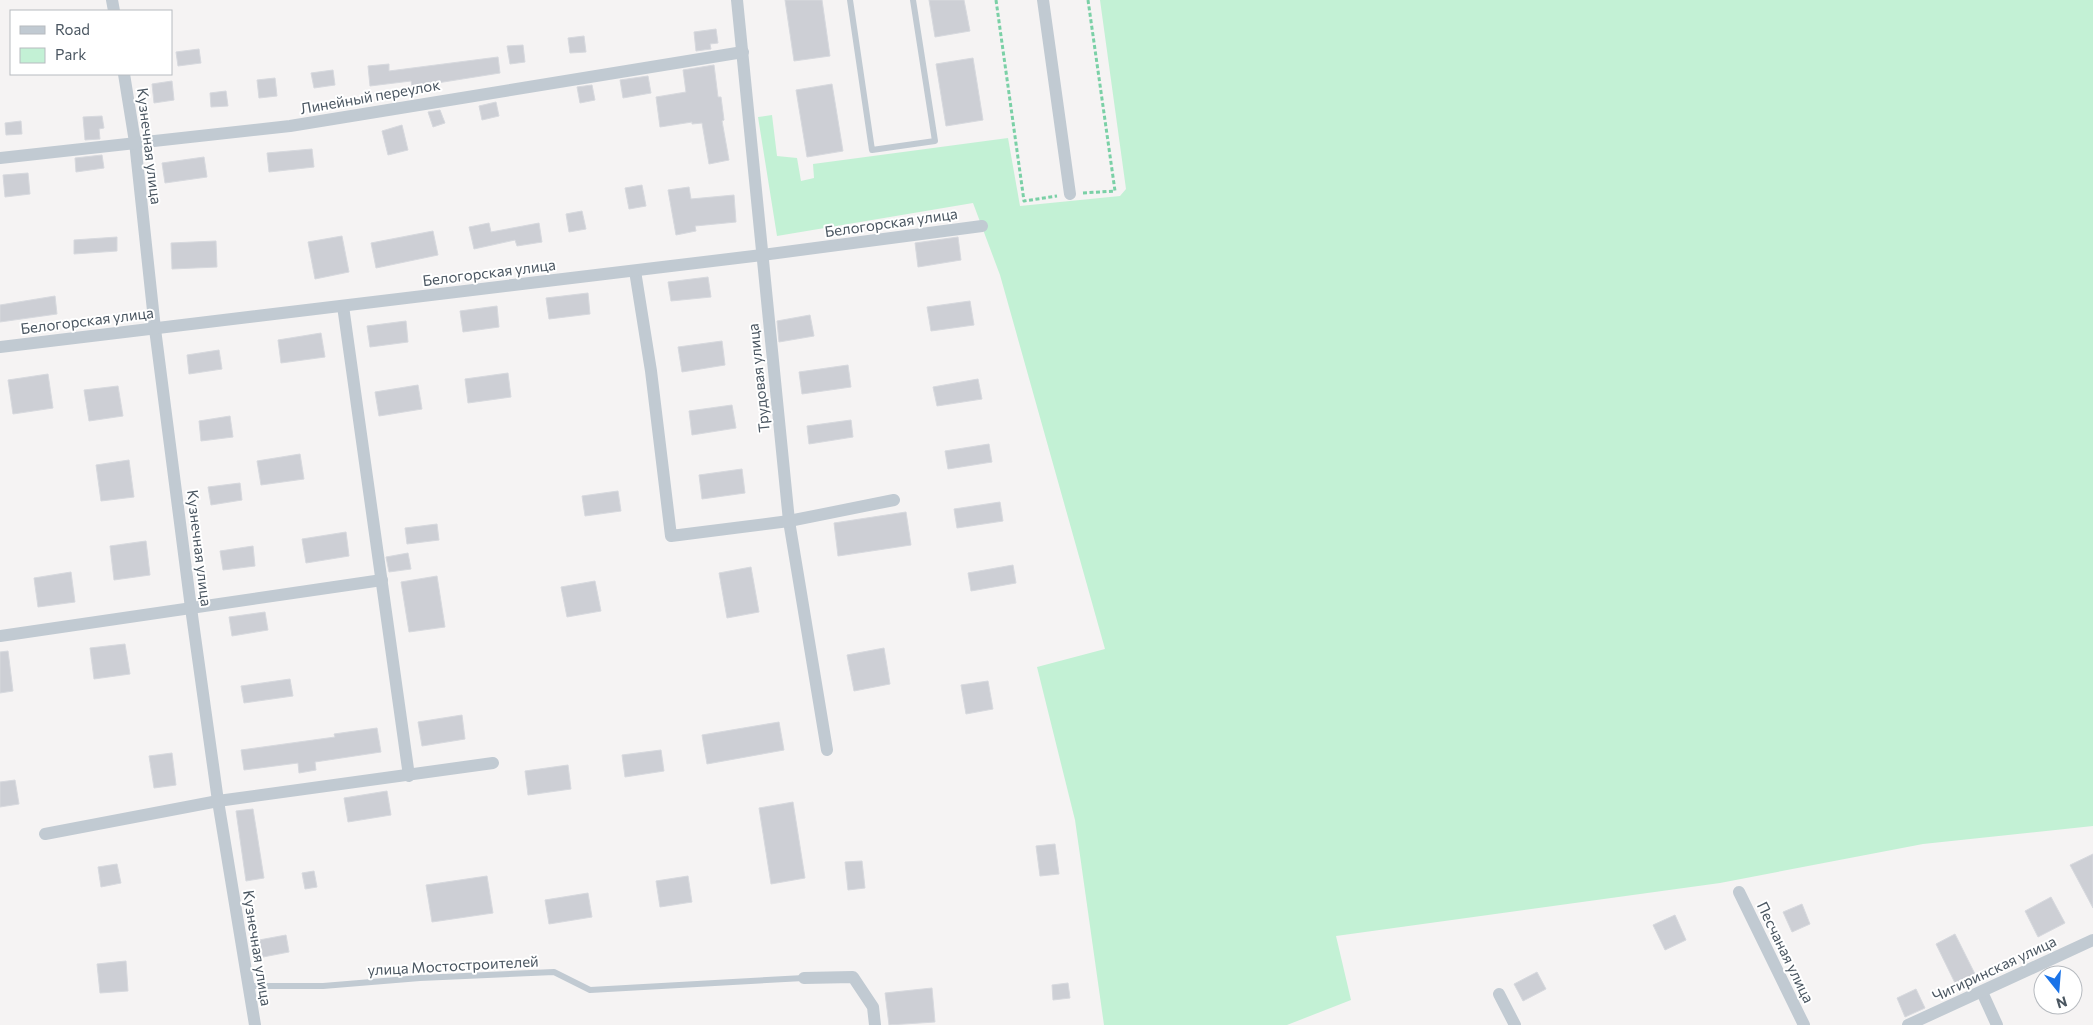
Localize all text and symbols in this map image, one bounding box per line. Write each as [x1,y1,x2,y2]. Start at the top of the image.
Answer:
legend [10,10,172,75]
text: Road [55,20,90,38]
text: Park [55,45,86,63]
street label: Линейный переулок [299,75,441,117]
street label: Кузнечная улица [134,87,166,205]
street label: Белогорская улица [823,204,959,240]
street label: Белогорская улица [421,255,557,289]
street label: Белогорская улица [19,303,155,337]
street label: Трудовая улица [743,323,773,433]
street label: Кузнечная улица [184,489,216,607]
street label: Кузнечная улица [240,889,276,1007]
street label: Песчаная улица [1754,898,1818,1006]
street label: Чигиринская улица [1929,931,2059,1005]
street label: улица Мостостроителей [367,952,539,978]
north arrow [2033,965,2083,1015]
text: N [2054,993,2069,1013]

